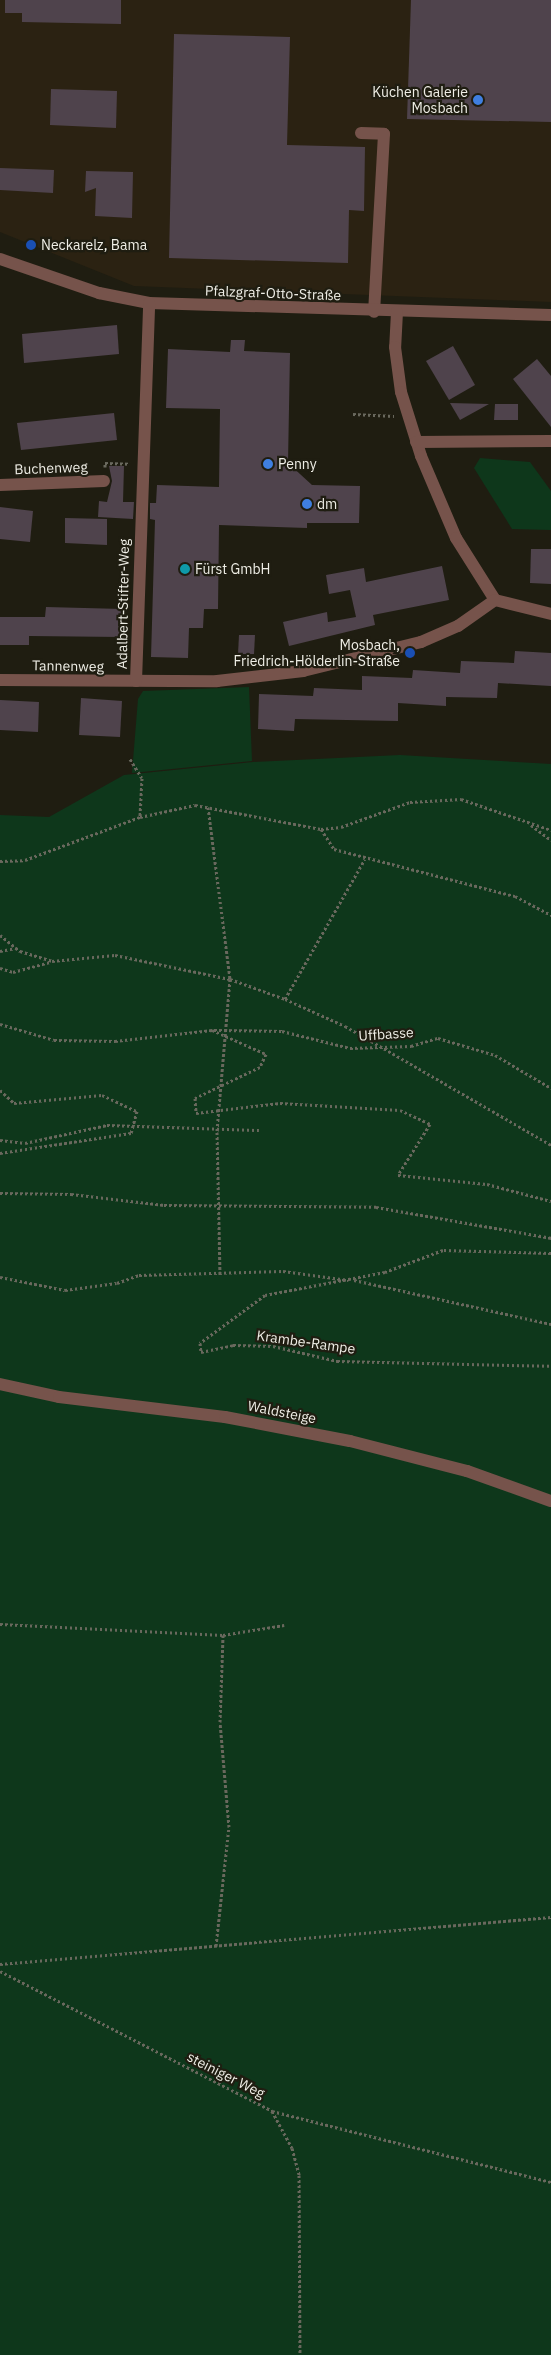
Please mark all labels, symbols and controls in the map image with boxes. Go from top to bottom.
place label: Küchen Galerie Mosbach [372,84,468,116]
marker: Küchen Galerie Mosbach [472,94,484,106]
place label: Neckarelz, Bama [41,237,147,253]
marker: Neckarelz, Bama [25,239,37,251]
street label: Pfalzgraf-Otto-Straße [205,282,341,304]
place label: Penny [278,456,317,472]
street label: Buchenweg [14,458,88,478]
marker: Penny [262,458,274,470]
place label: dm [317,496,337,512]
marker: dm [301,498,313,510]
street label: Adalbert-Stifter-Weg [113,539,133,669]
place label: Fürst GmbH [195,561,270,577]
marker: Fürst GmbH [179,563,191,575]
place label: Mosbach, Friedrich-Hölderlin-Straße [233,637,400,670]
marker: Mosbach, Friedrich-Hölderlin-Straße [404,647,416,659]
street label: Tannenweg [32,657,104,675]
street label: Uffbasse [358,1024,414,1044]
street label: Krambe-Rampe [256,1327,356,1357]
street label: Waldsteige [246,1397,318,1427]
street label: steiniger Weg [184,2048,268,2102]

